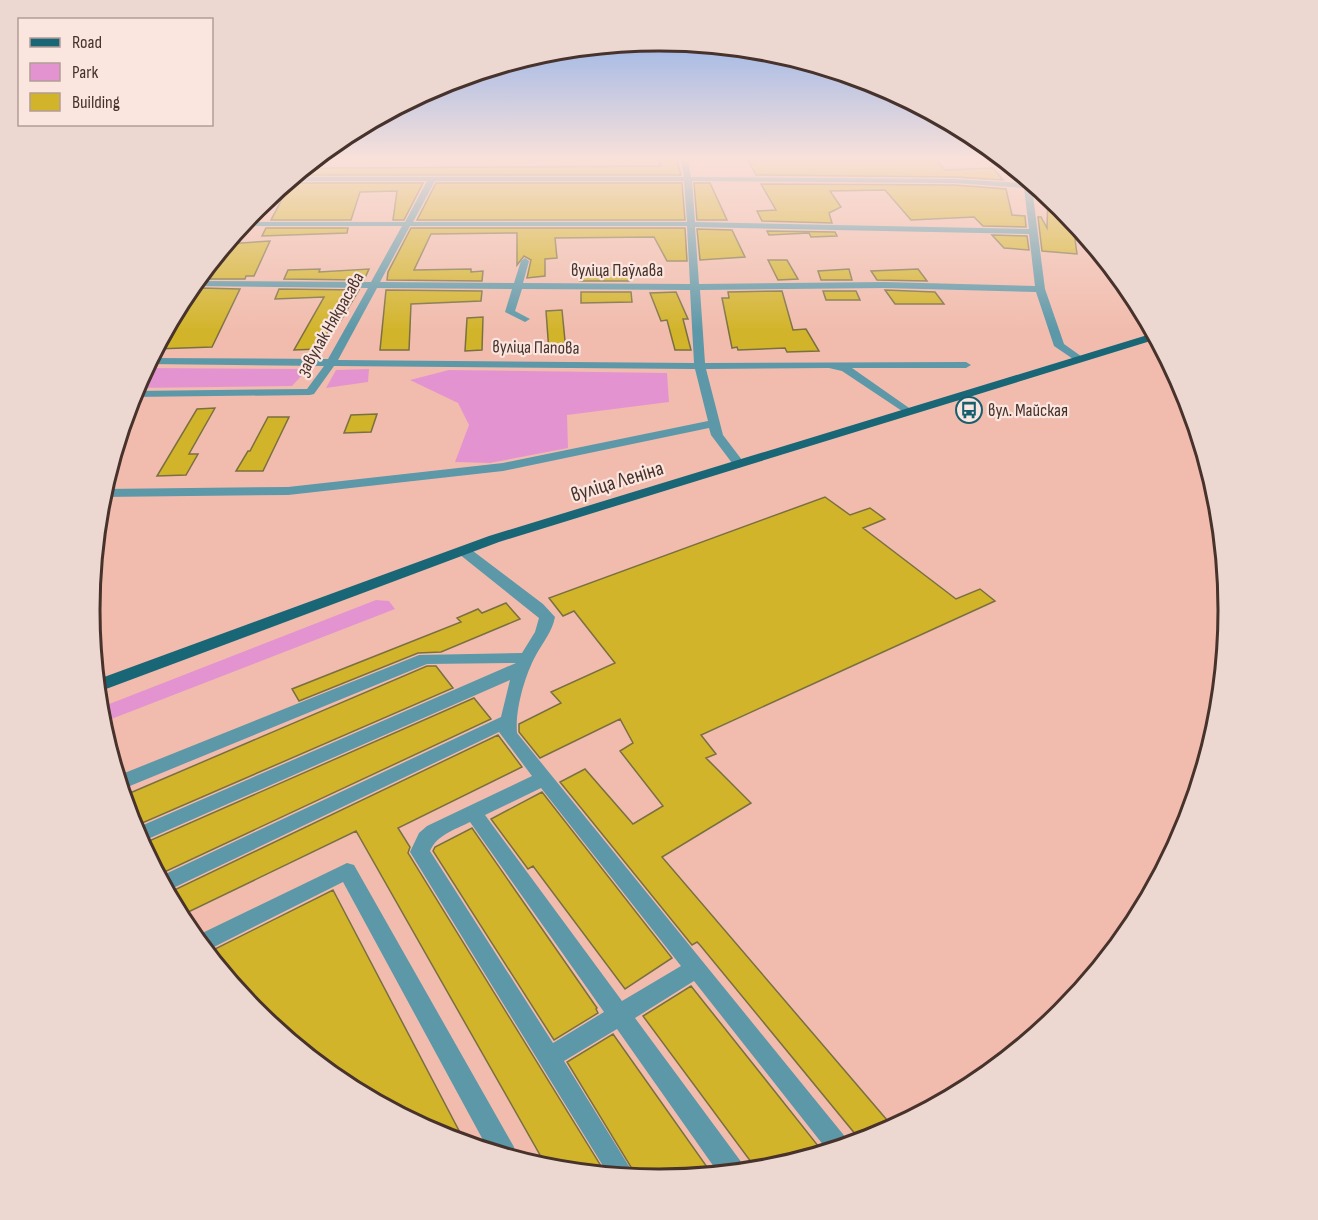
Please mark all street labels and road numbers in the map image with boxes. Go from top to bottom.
street label: вуліца Паўлава [571,260,663,281]
street label: завулак Някрасава [292,268,369,380]
street label: вуліца Папова [492,336,580,359]
street label: вуліца Леніна [568,456,666,507]

